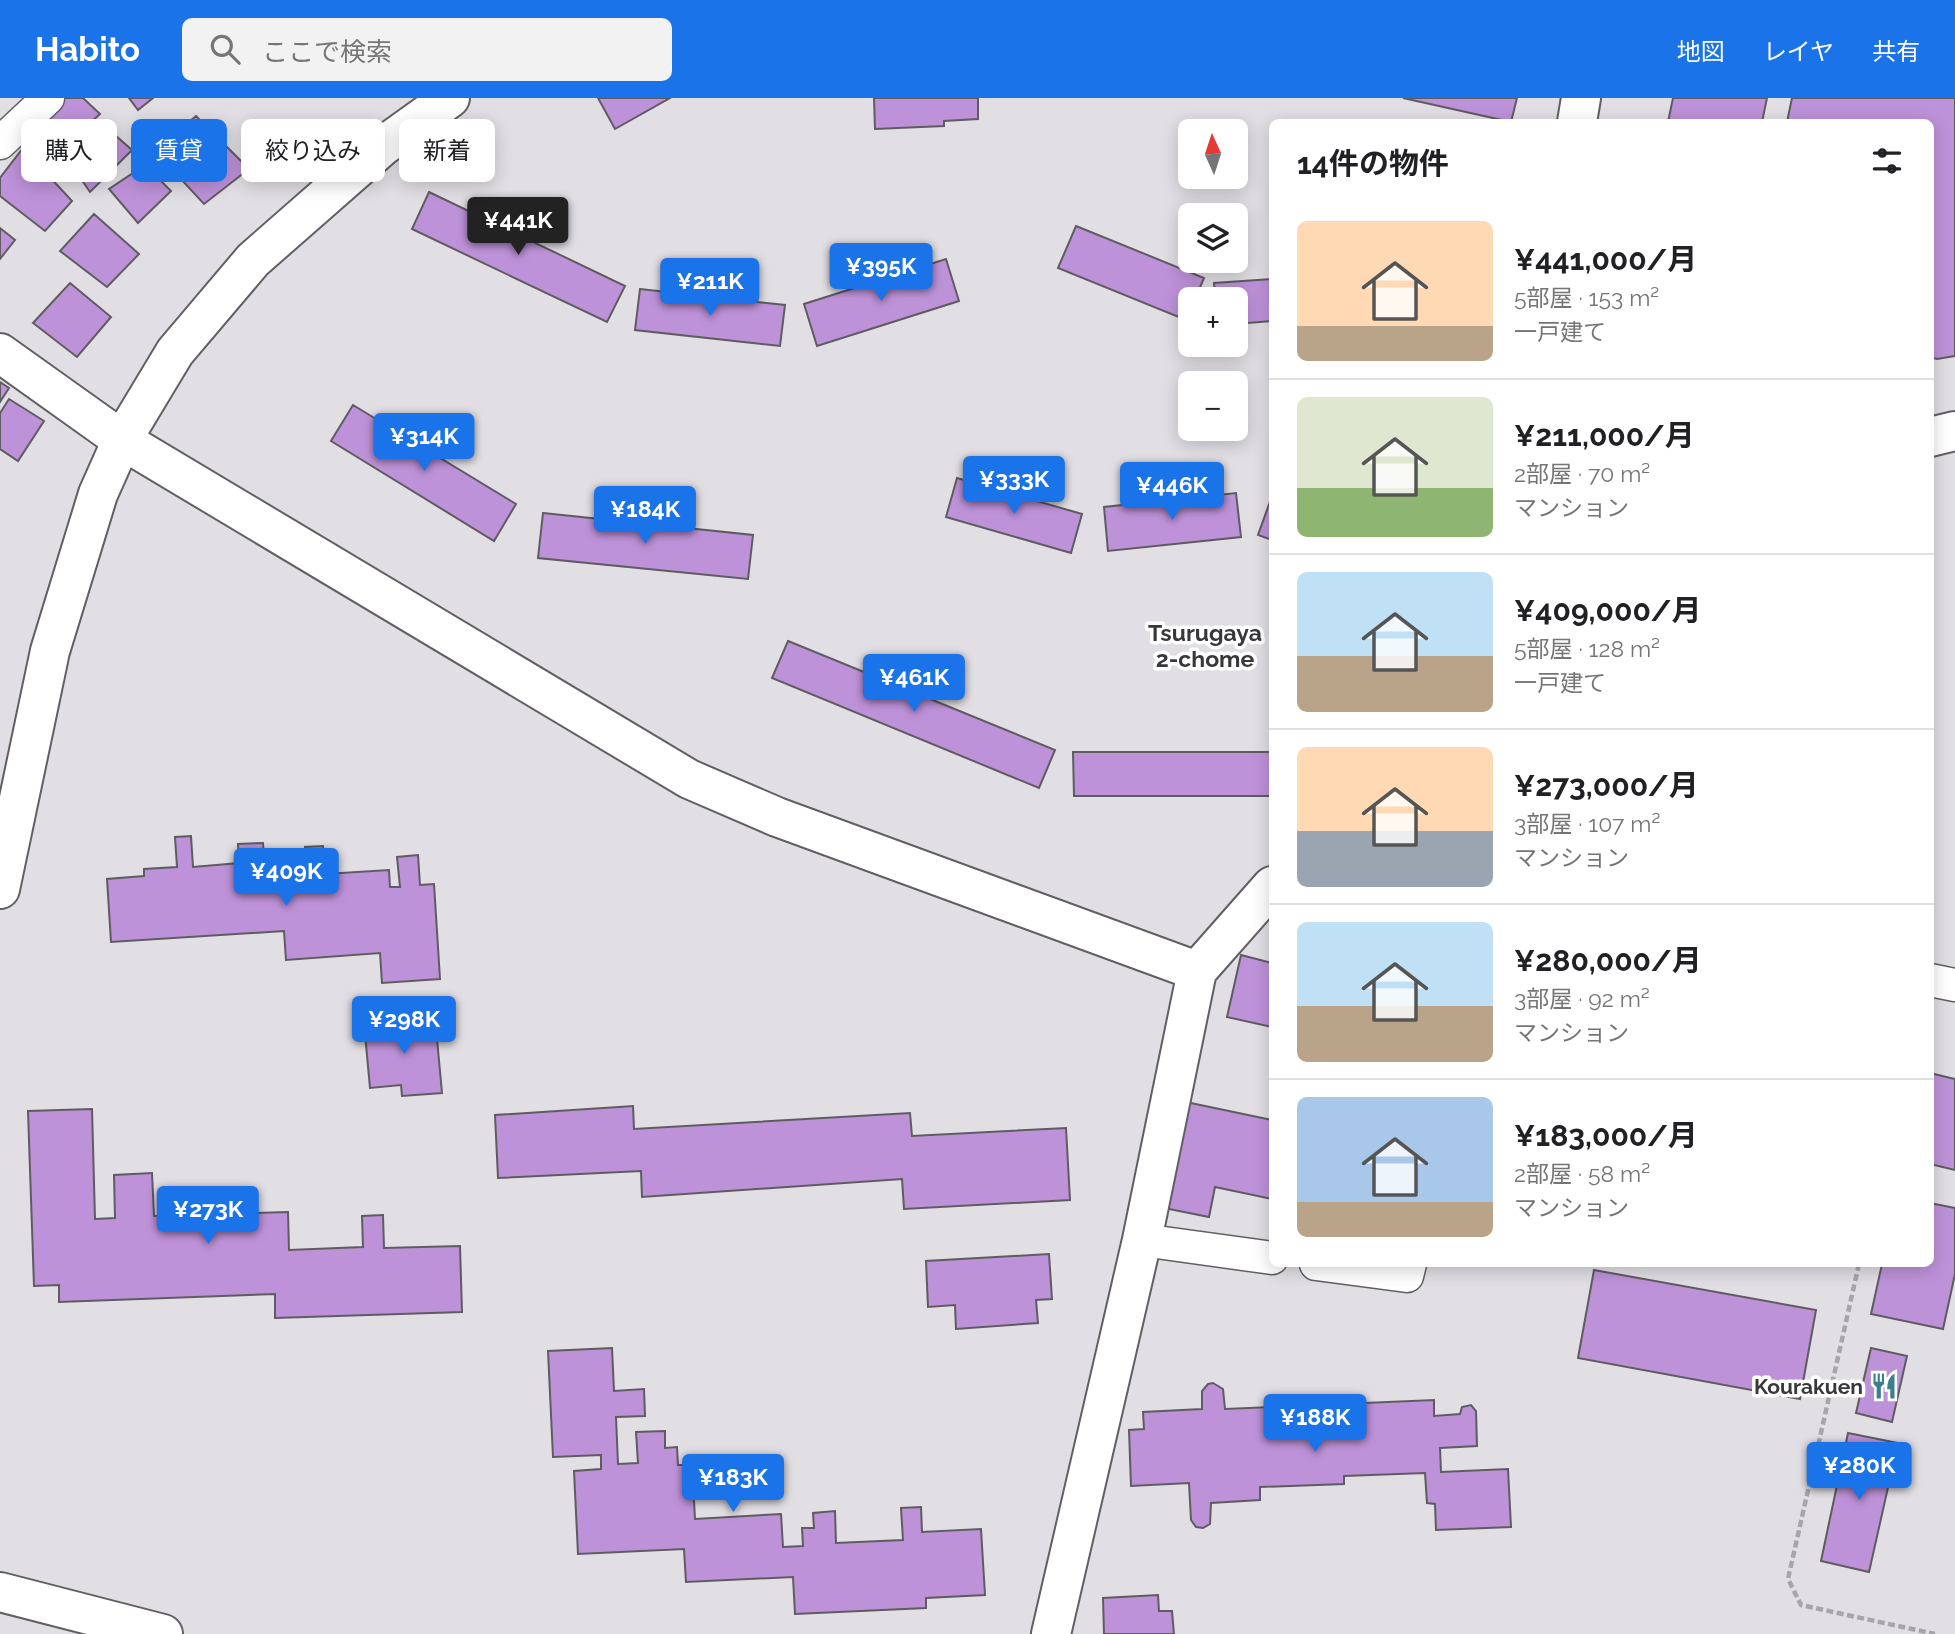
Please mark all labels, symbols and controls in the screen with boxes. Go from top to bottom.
search box [182,18,672,81]
text: Habito [35,30,140,69]
icon: search [206,30,244,68]
text: ここで検索 [262,37,392,67]
text: 地図 [1677,37,1725,66]
text: レイヤ [1763,37,1834,66]
text: 共有 [1872,37,1920,66]
chip: 購入 [21,119,117,182]
chip: 賃貸 [131,119,227,182]
chip: 絞り込み [241,119,385,182]
chip: 新着 [399,119,495,182]
north arrow [1178,119,1248,189]
map controls [1178,119,1248,441]
icon: filters [1868,142,1906,180]
text: 14件の物件 [1297,146,1449,181]
pin: ¥441K [469,198,567,257]
button: layers [1178,203,1248,273]
text: ¥441K [483,206,553,233]
text: ¥441,000/月 [1514,242,1697,277]
pin: ¥395K [832,244,930,303]
icon: home [1353,249,1437,333]
text: ¥395K [846,252,916,279]
pin: ¥211K [661,258,759,318]
text: ¥211K [676,267,744,294]
text: 5部屋 · 153 m² [1514,284,1659,311]
button: + [1178,287,1248,357]
text: 一戸建て [1514,318,1606,345]
button: − [1178,371,1248,441]
pin: ¥314K [375,414,473,473]
text: ¥211,000/月 [1514,418,1695,453]
text: ¥314K [389,422,459,449]
icon: home [1353,425,1437,509]
pin: ¥333K [965,456,1063,516]
text: 2部屋 · 70 m² [1514,460,1650,487]
pin: ¥446K [1123,462,1221,522]
text: ¥333K [979,465,1049,492]
text: ¥446K [1136,471,1208,498]
pin: ¥184K [596,486,694,546]
text: マンション [1514,494,1629,521]
text: ¥184K [610,495,680,522]
text: ¥409,000/月 [1514,593,1701,628]
icon: home [1353,600,1437,684]
district label: Tsurugaya 2-chome [1148,619,1262,672]
text: 5部屋 · 128 m² [1514,635,1660,662]
pin: ¥461K [865,654,963,714]
text: ¥461K [879,663,949,690]
text: 一戸建て [1514,669,1606,696]
text: ¥273,000/月 [1514,768,1699,803]
icon: home [1353,775,1437,859]
text: 3部屋 · 107 m² [1514,810,1660,837]
text: マンション [1514,844,1629,871]
pin: ¥409K [237,848,335,908]
text: ¥409K [250,857,322,884]
text: ¥280,000/月 [1514,943,1702,978]
icon: home [1353,950,1437,1034]
text: 3部屋 · 92 m² [1514,985,1650,1012]
pin: ¥298K [355,996,453,1056]
text: ¥298K [368,1005,440,1032]
text: マンション [1514,1019,1629,1046]
text: ¥183,000/月 [1514,1118,1698,1153]
icon: home [1353,1125,1437,1209]
text: 2部屋 · 58 m² [1514,1160,1650,1187]
pin: ¥273K [159,1186,257,1246]
text: マンション [1514,1194,1629,1221]
text: ¥273K [173,1195,243,1222]
restaurant icon: Kourakuen [1869,1371,1899,1401]
place label: Kourakuen [1754,1374,1863,1399]
pin: ¥188K [1266,1394,1364,1454]
text: ¥188K [1280,1403,1350,1430]
pin: ¥280K [1810,1442,1908,1502]
text: ¥280K [1823,1451,1895,1478]
pin: ¥183K [684,1454,782,1514]
text: ¥183K [698,1463,768,1490]

